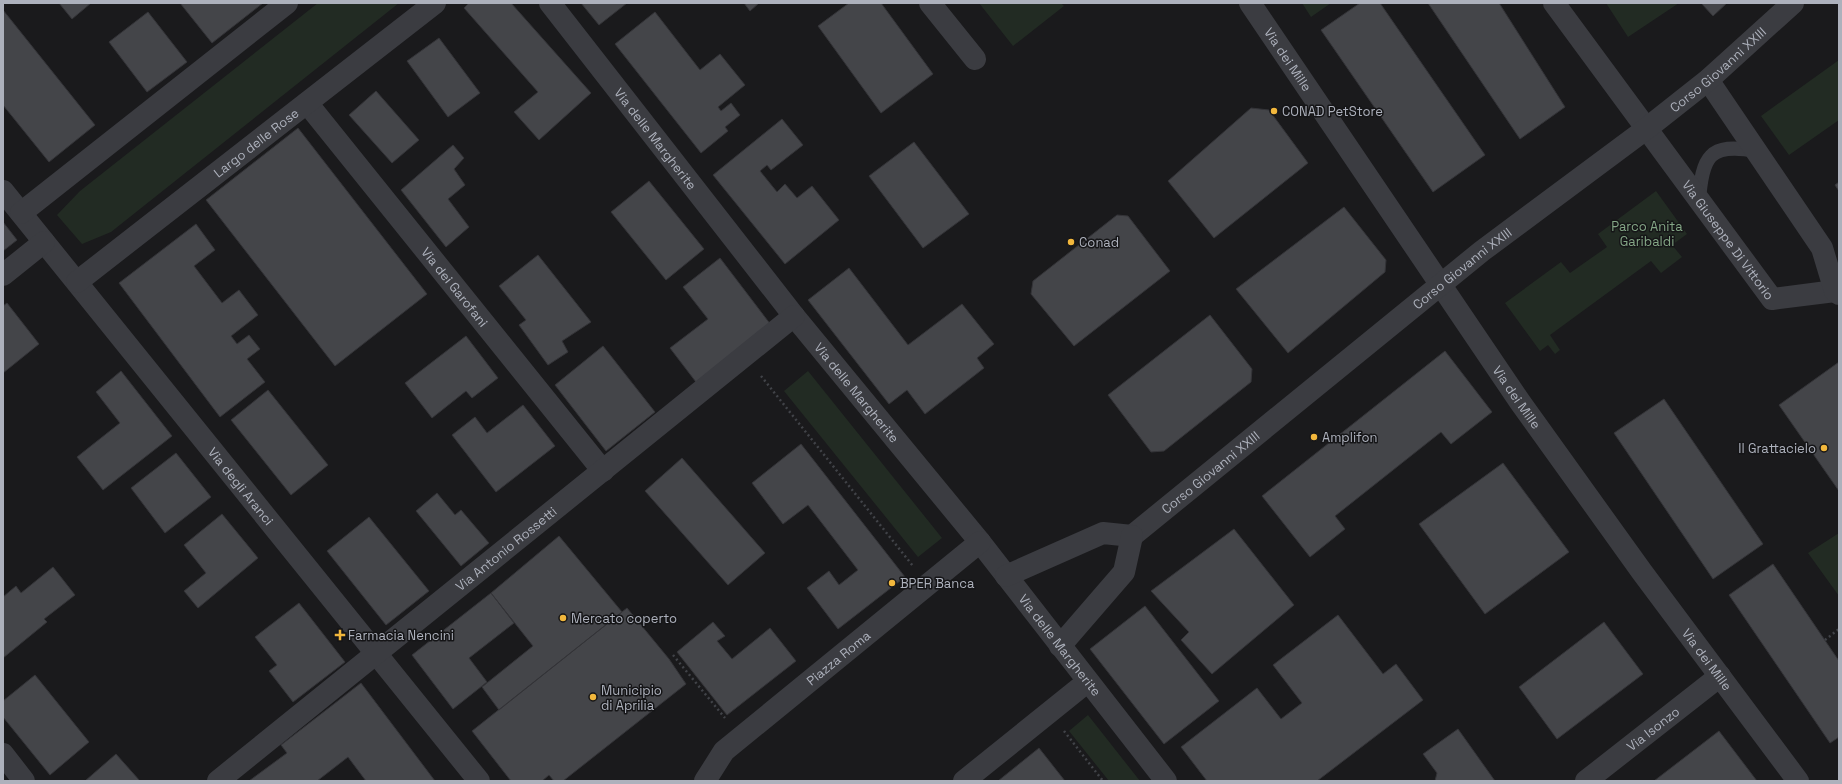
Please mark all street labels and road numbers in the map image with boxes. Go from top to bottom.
street label: Corso Giovanni XXIII [1666,24,1770,116]
street label: Via dei Mille [1260,25,1315,95]
street label: Via delle Margherite [610,85,700,193]
street label: Largo delle Rose [210,104,302,181]
street label: Via Giuseppe Di Vittorio [1678,177,1778,303]
street label: Corso Giovanni XXIII [1409,224,1515,313]
street label: Via dei Garofani [417,244,492,331]
street label: Via delle Margherite [810,339,903,446]
street label: Via dei Mille [1489,362,1544,432]
street label: Corso Giovanni XXIII [1158,428,1263,518]
street label: Via degli Aranci [204,444,277,529]
street label: Via Antonio Rossetti [452,503,560,595]
street label: Via delle Margherite [1015,591,1105,700]
street label: Via dei Mille [1678,625,1735,694]
street label: Piazza Roma [803,627,874,689]
street label: Via Isonzo [1623,703,1683,755]

